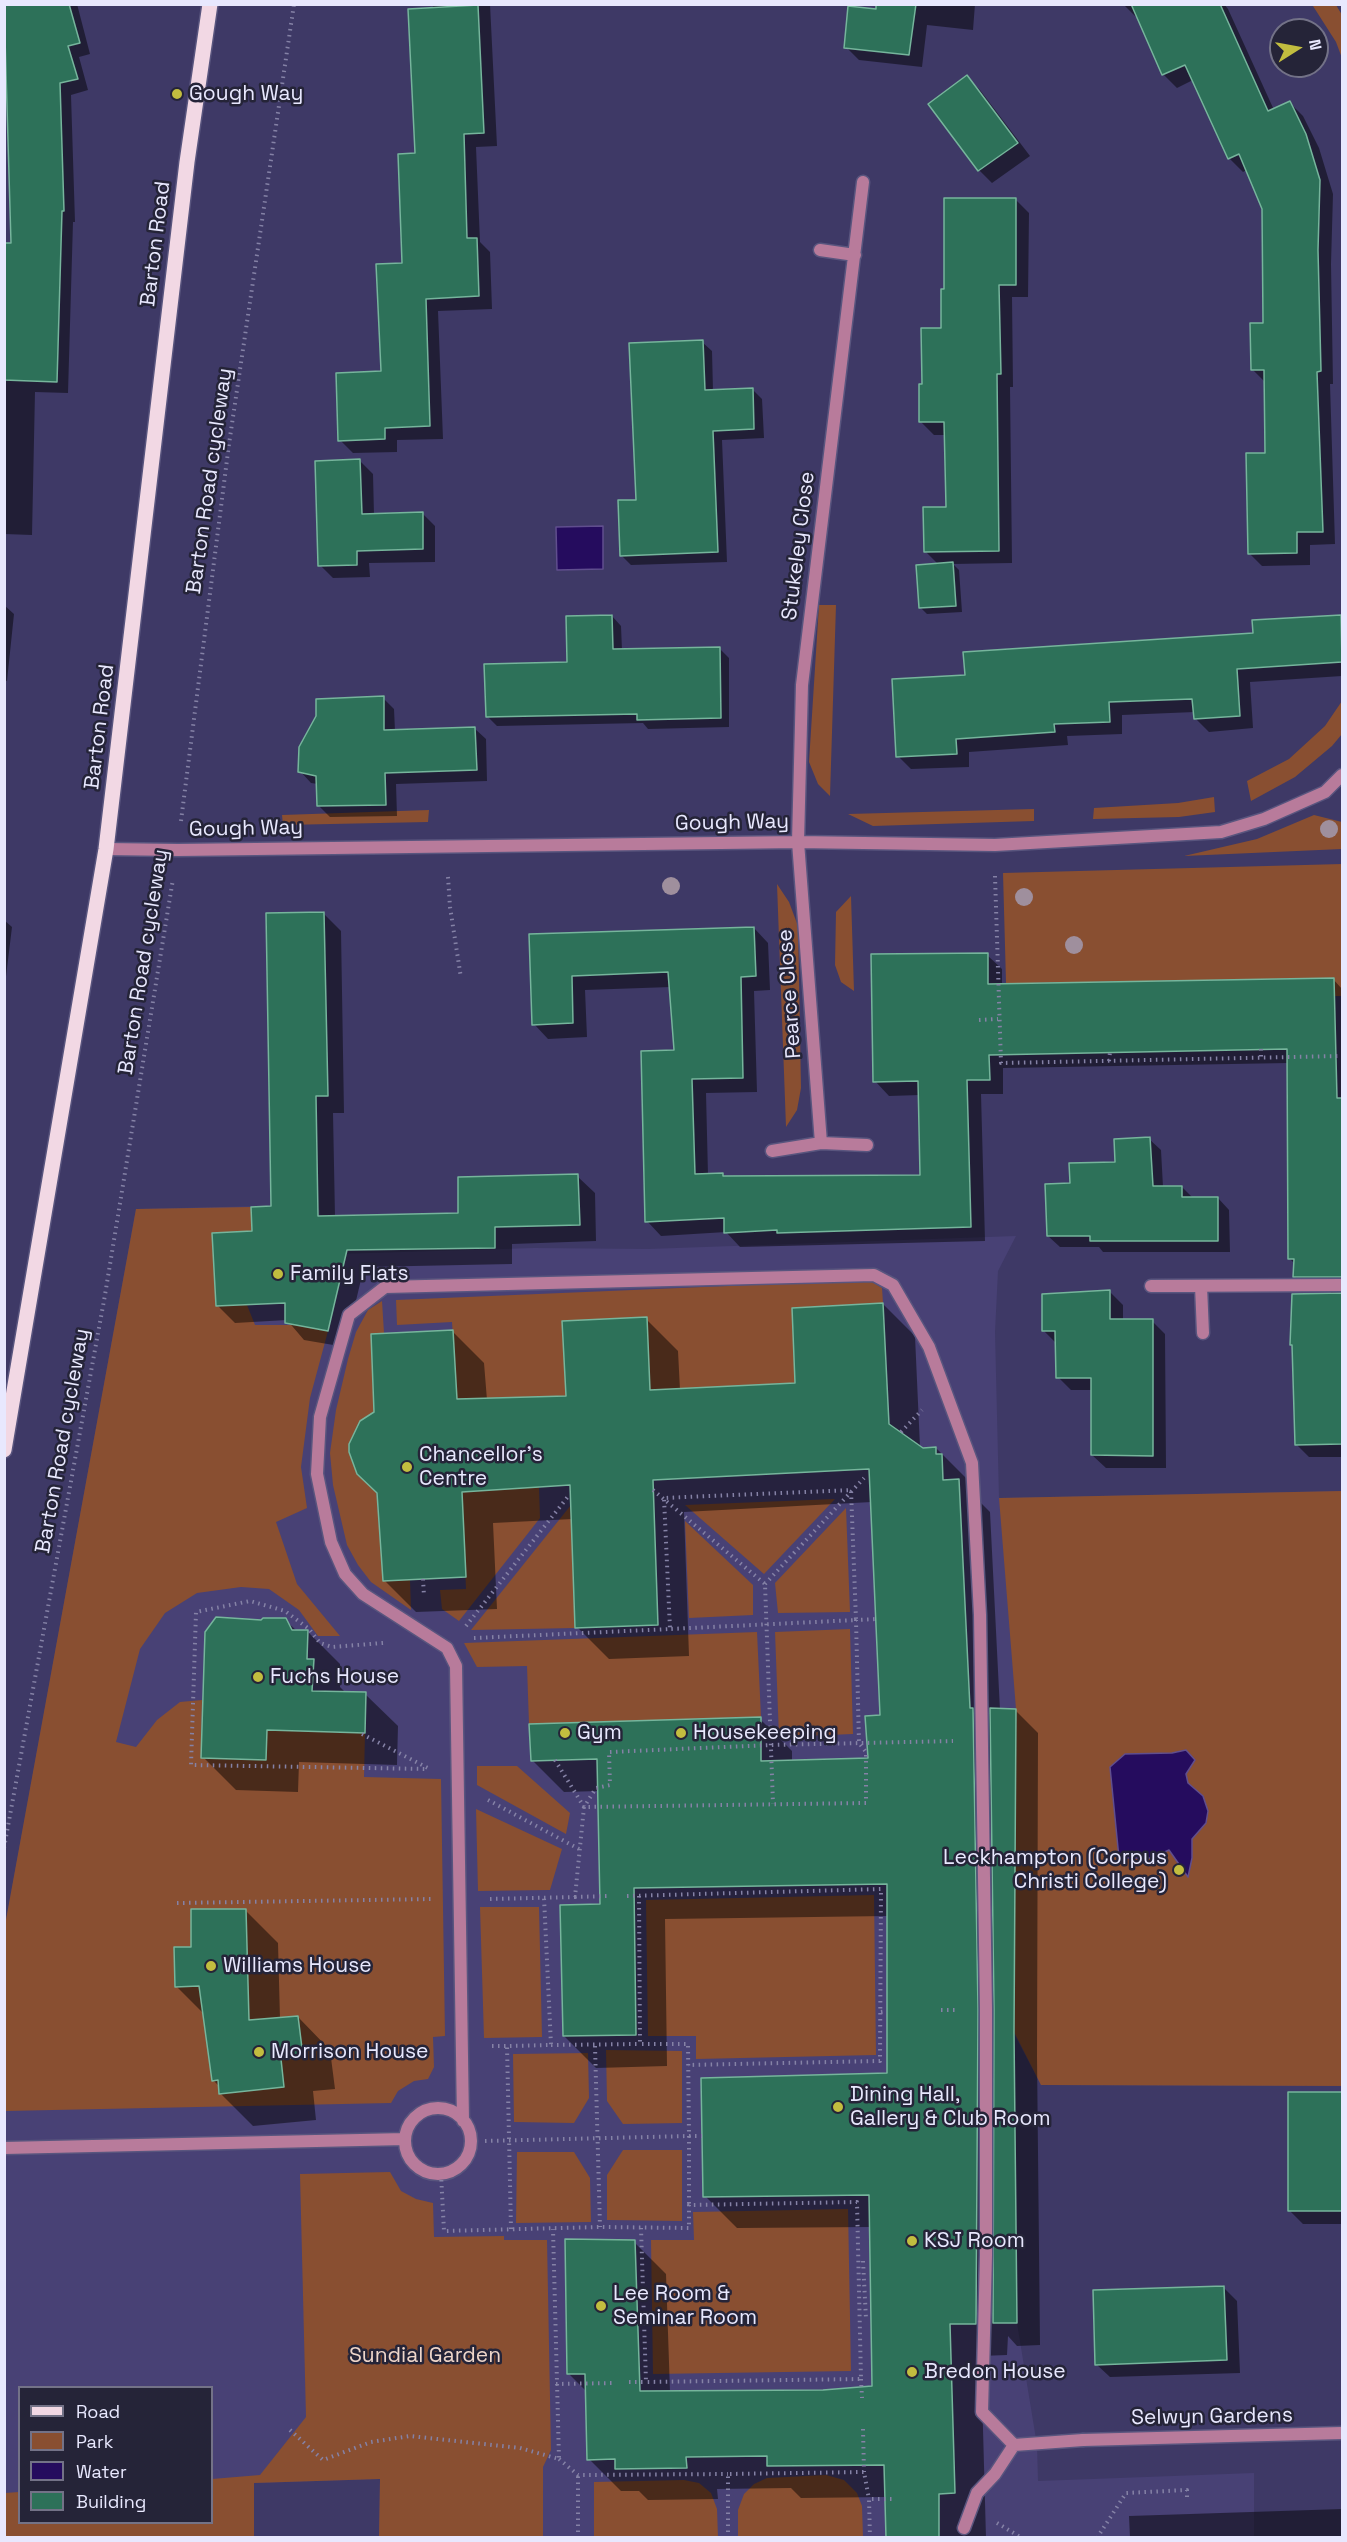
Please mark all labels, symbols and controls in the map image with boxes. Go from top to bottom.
north arrow [1269,18,1329,78]
text: N [1304,38,1327,52]
place label: Gough Way [189,81,303,107]
marker: Gough Way [170,87,184,101]
street label: Barton Road [136,180,176,308]
street label: Barton Road cycleway [182,366,238,596]
street label: Stukeley Close [777,470,821,622]
street label: Barton Road [80,663,120,791]
street label: Gough Way [675,809,789,837]
street label: Gough Way [189,815,303,843]
street label: Barton Road cycleway [114,847,174,1077]
street label: Pearce Close [773,928,807,1060]
place label: Family Flats [290,1261,408,1287]
marker: Family Flats [271,1267,285,1281]
street label: Barton Road cycleway [31,1327,95,1555]
place label: Chancellor's Centre [419,1442,543,1492]
marker: Chancellor's Centre [400,1460,414,1474]
place label: Fuchs House [270,1664,399,1690]
marker: Fuchs House [251,1670,265,1684]
place label: Gym [577,1720,622,1746]
place label: Housekeeping [693,1720,837,1746]
marker: Gym [558,1726,572,1740]
marker: Housekeeping [674,1726,688,1740]
place label: Leckhampton (Corpus Christi College) [943,1845,1167,1895]
marker: Leckhampton (Corpus Christi College) [1172,1863,1186,1877]
place label: Williams House [223,1953,372,1979]
marker: Williams House [204,1959,218,1973]
place label: Morrison House [271,2039,429,2065]
marker: Morrison House [252,2045,266,2059]
place label: Dining Hall, Gallery & Club Room [850,2082,1051,2132]
marker: Dining Hall, Gallery & Club Room [831,2100,845,2114]
place label: KSJ Room [924,2228,1025,2254]
marker: KSJ Room [905,2234,919,2248]
place label: Lee Room & Seminar Room [613,2281,757,2331]
marker: Lee Room & Seminar Room [594,2299,608,2313]
park label: Sundial Garden [349,2343,501,2369]
place label: Bredon House [924,2359,1066,2385]
marker: Bredon House [905,2365,919,2379]
legend [18,2386,213,2524]
text: Road [76,2400,120,2423]
street label: Selwyn Gardens [1131,2403,1293,2431]
text: Park [76,2430,113,2453]
text: Water [76,2460,127,2483]
text: Building [76,2490,146,2513]

